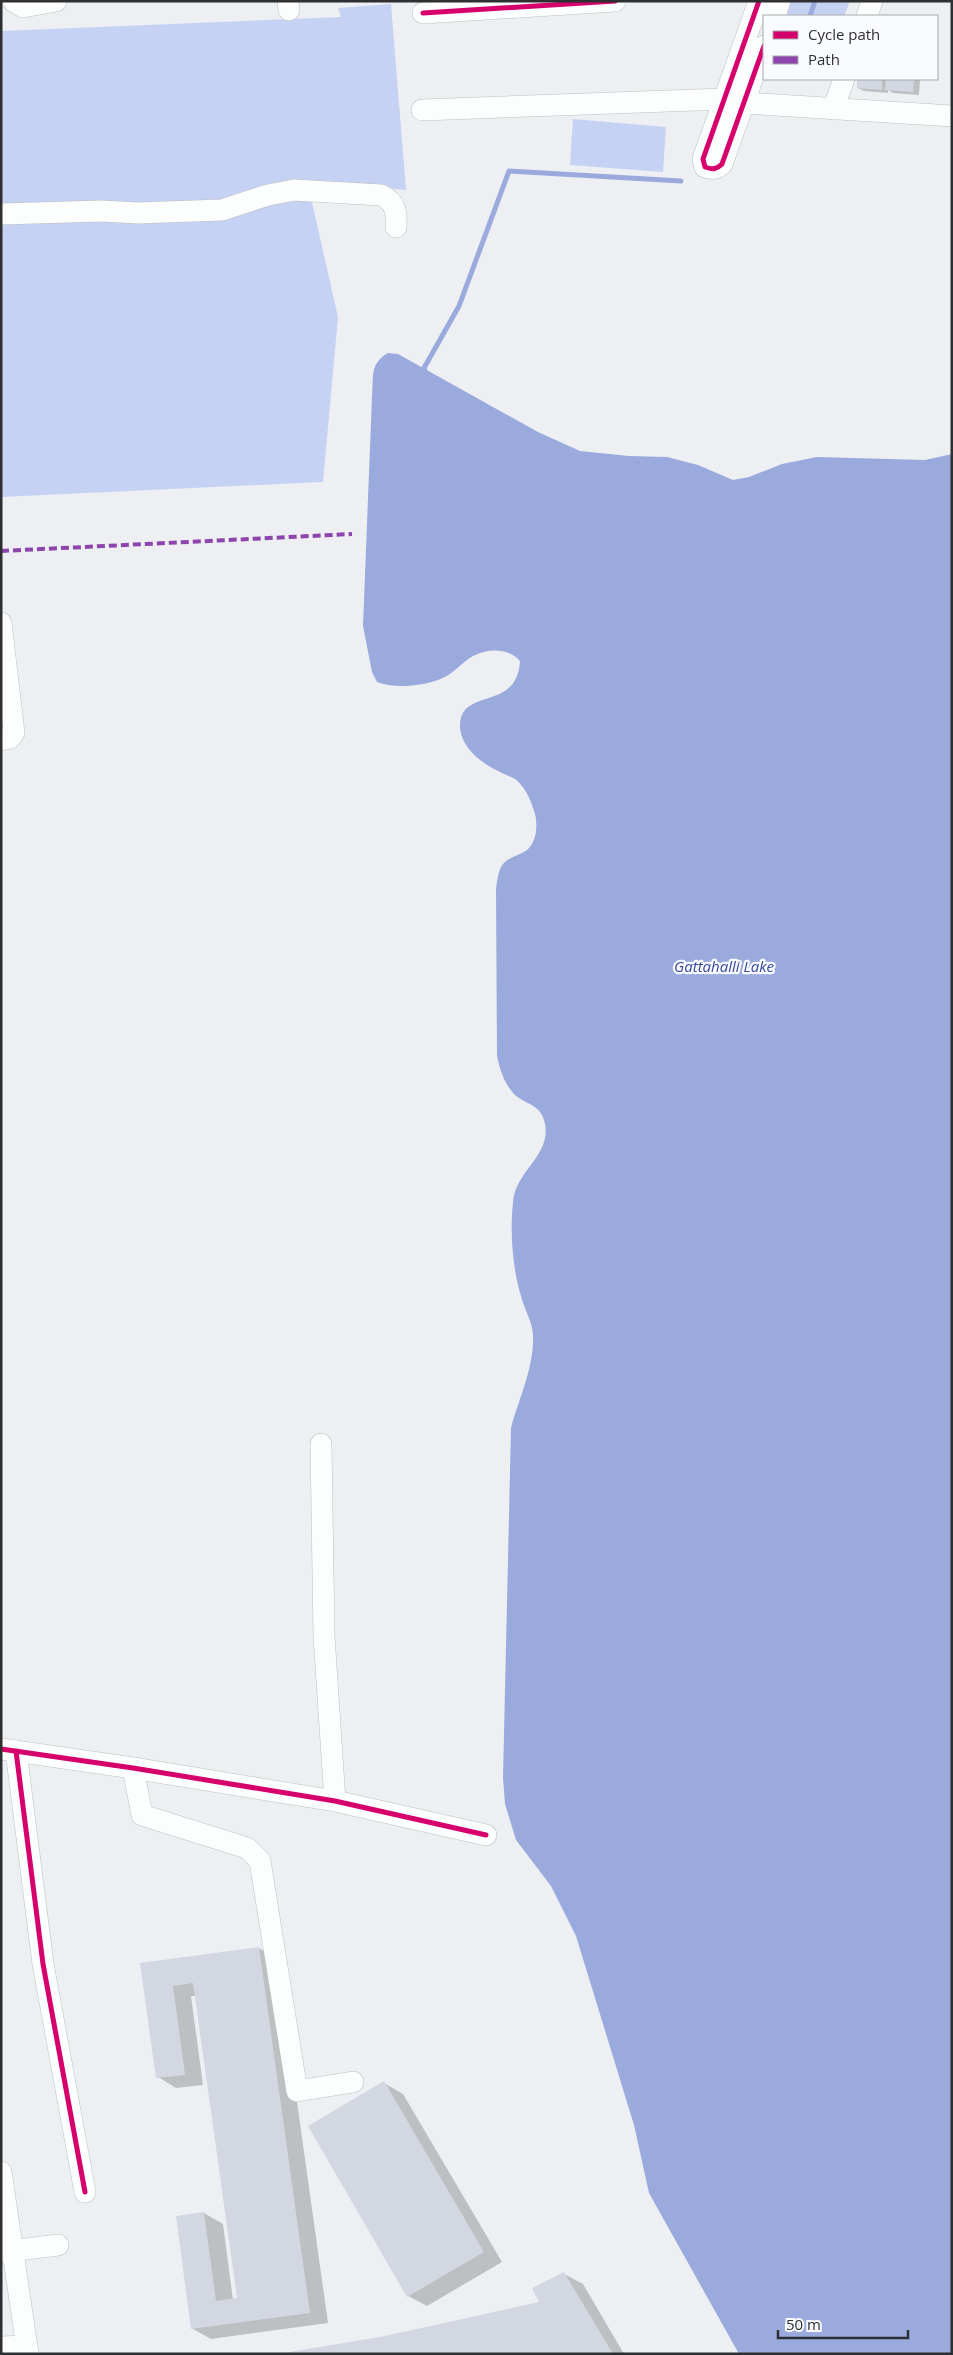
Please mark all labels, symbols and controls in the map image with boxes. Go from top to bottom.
legend [763,15,938,80]
text: Cycle path [808,24,880,44]
text: Path [808,49,840,69]
water label: Gattahalli Lake [674,956,774,976]
scale bar [778,2308,908,2340]
text: 50 m [786,2314,821,2334]

